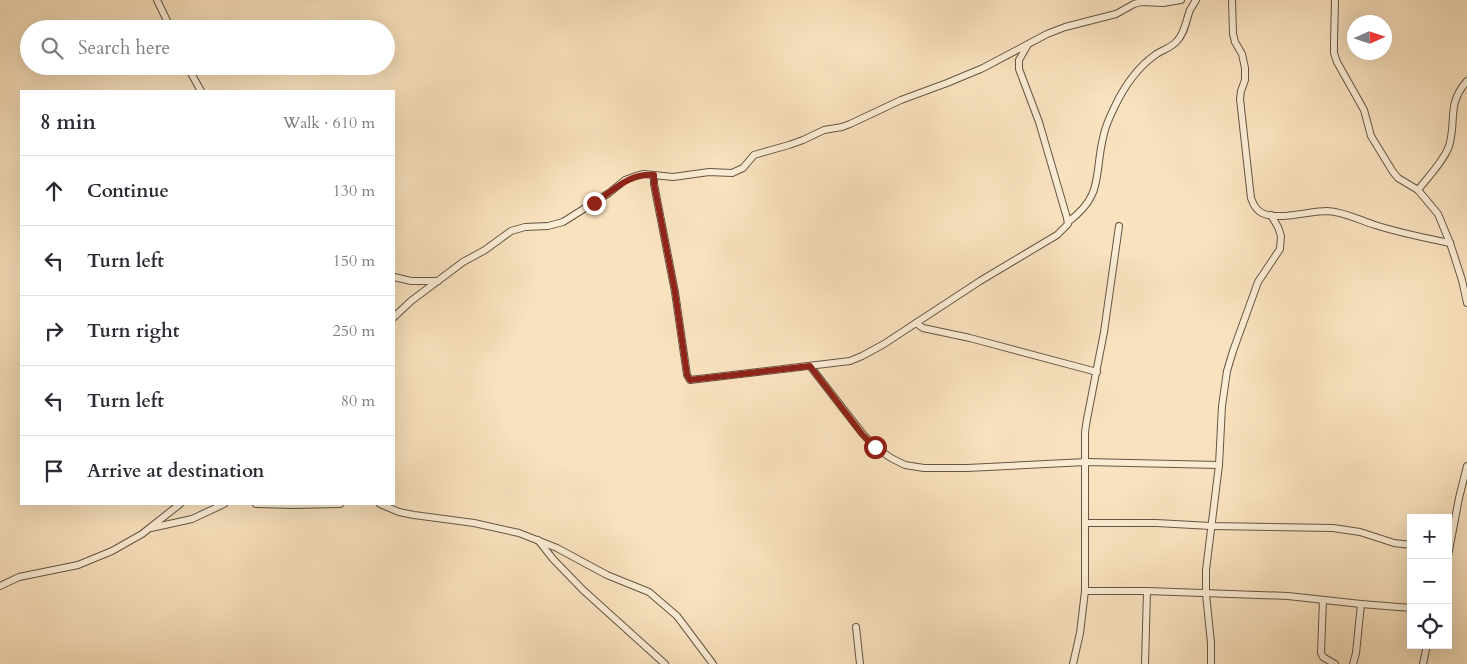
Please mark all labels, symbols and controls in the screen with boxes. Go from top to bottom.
north arrow [1347,15,1392,60]
search box [20,20,395,75]
icon: search [38,34,66,62]
text: Search here [78,35,170,61]
text: 8 min [40,108,96,137]
text: Walk · 610 m [283,112,375,134]
icon: ahead [40,177,68,205]
text: Continue [87,178,169,204]
text: 130 m [333,180,375,202]
route end [583,192,606,215]
icon: left [40,247,68,275]
text: Turn left [87,248,164,274]
text: 150 m [333,250,375,272]
icon: right [40,317,68,345]
text: Turn right [87,318,179,344]
text: 250 m [333,320,375,342]
icon: left [40,387,68,415]
text: Turn left [87,388,164,414]
text: 80 m [341,390,375,412]
route start [864,436,887,459]
icon: arrive [40,457,68,485]
text: Arrive at destination [87,458,264,484]
map controls [1407,514,1452,649]
button: + [1407,514,1452,559]
button: − [1407,559,1452,604]
button: locate [1407,604,1452,649]

